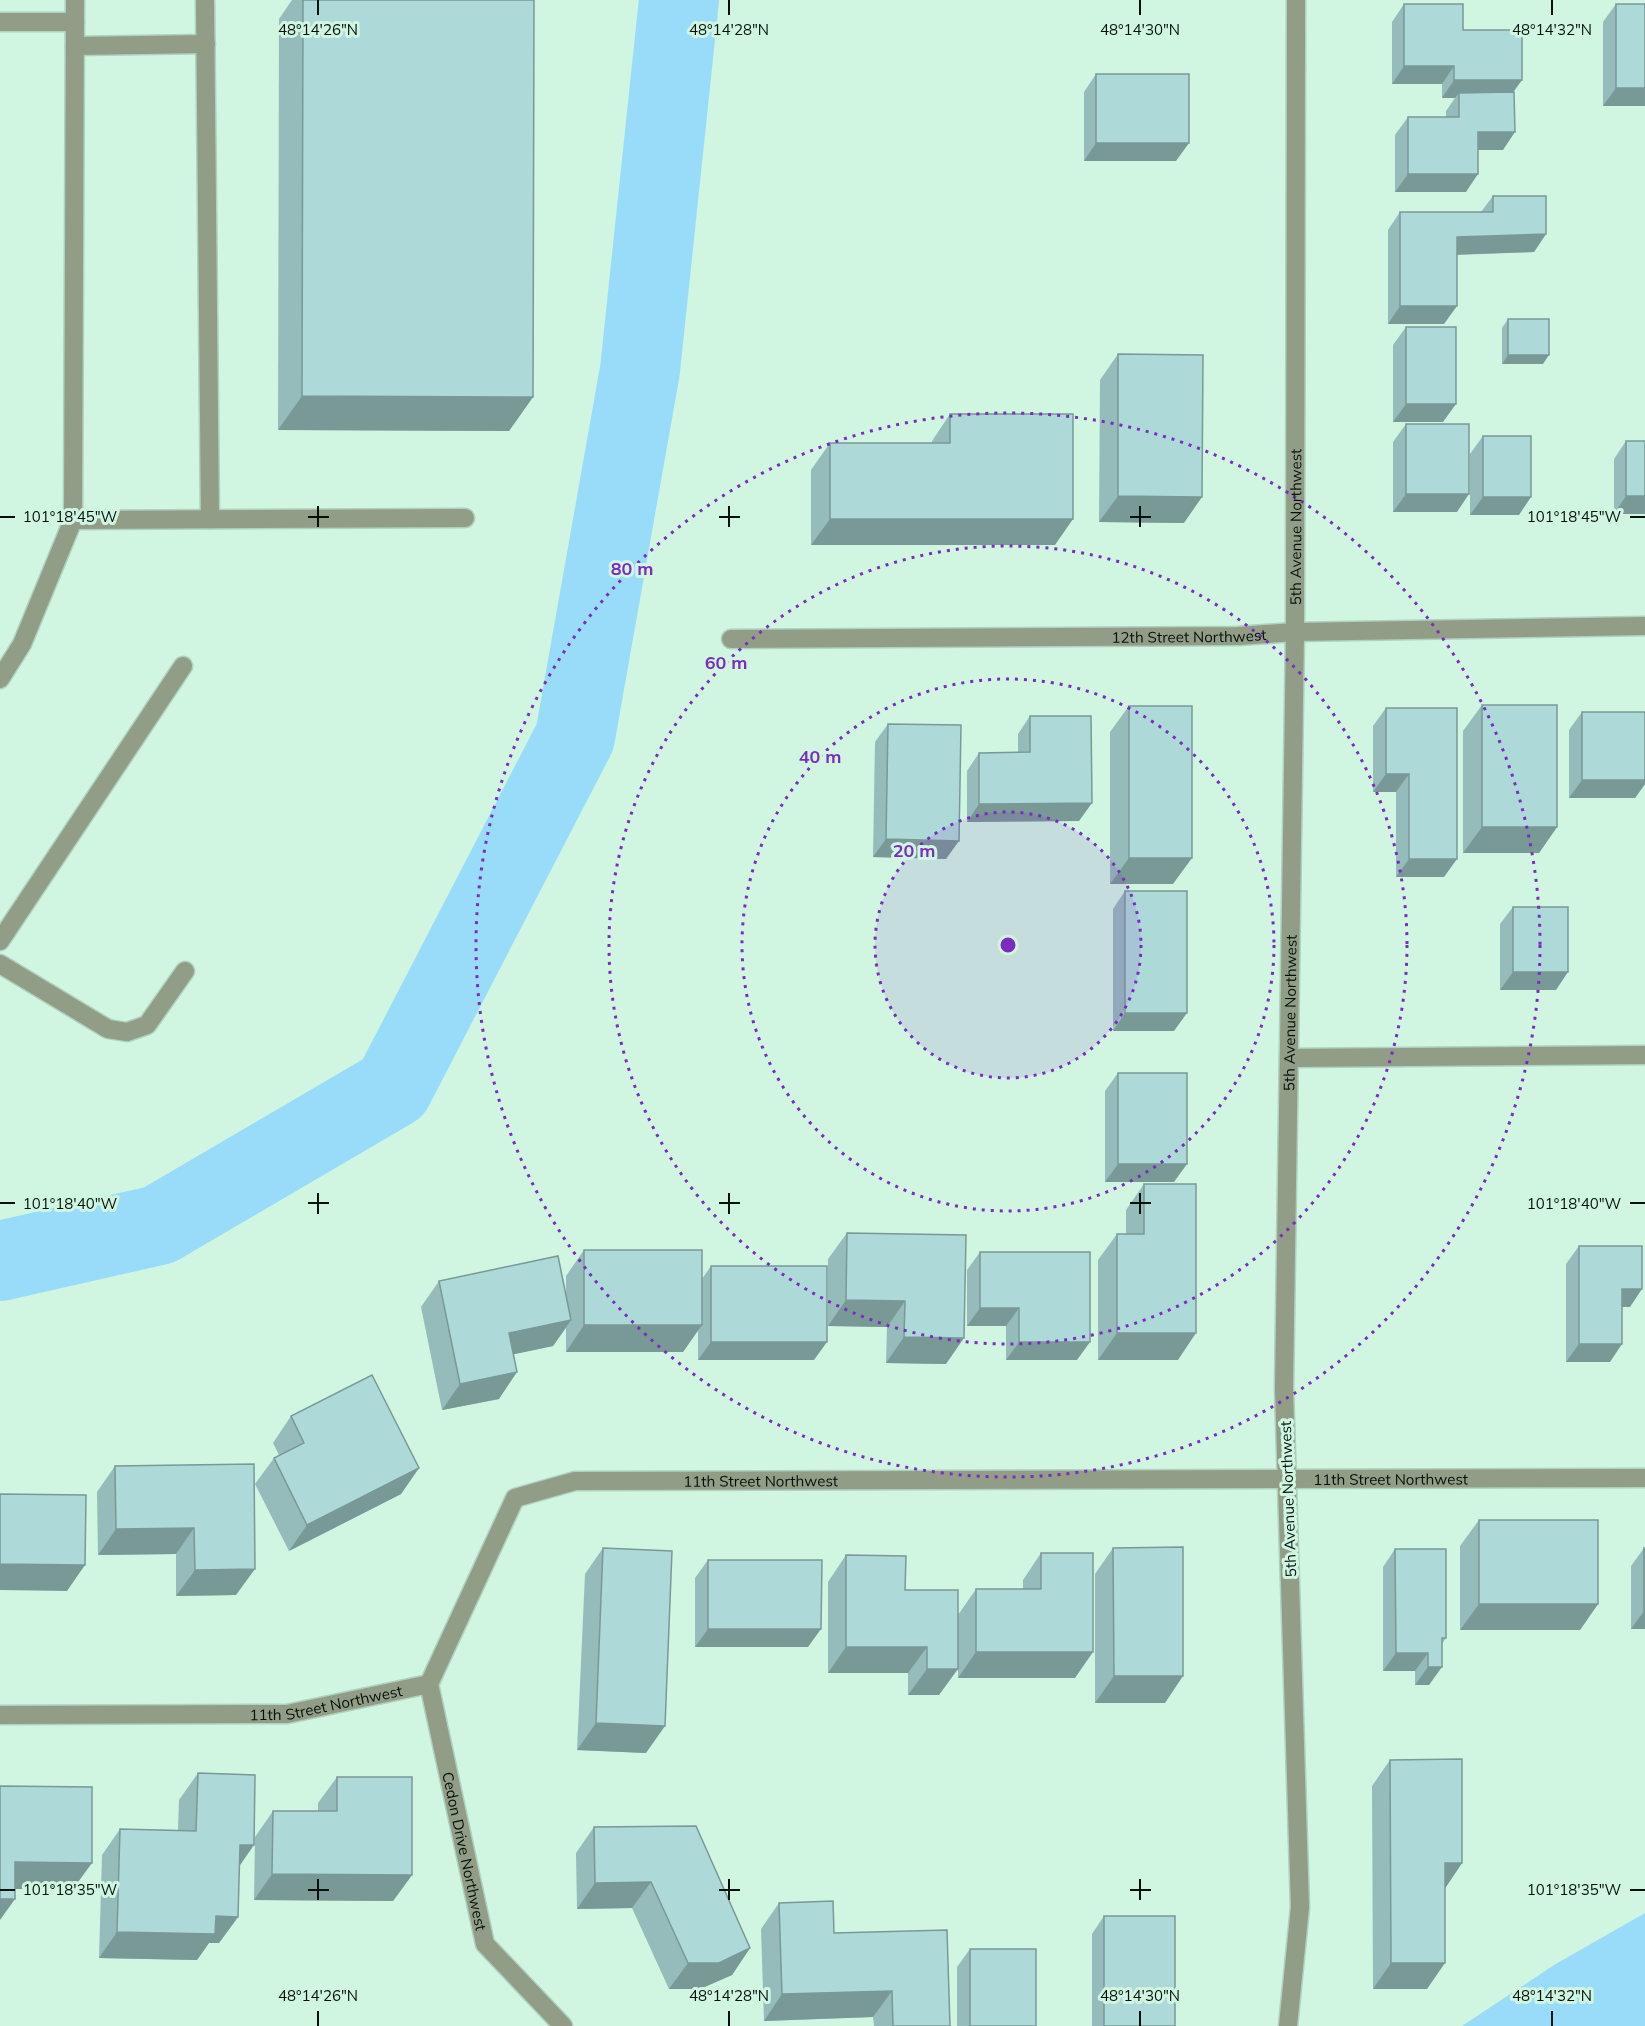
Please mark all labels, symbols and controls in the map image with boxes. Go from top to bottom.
text: 48°14'26"N [278,20,358,39]
text: 48°14'28"N [689,20,769,39]
text: 48°14'30"N [1100,20,1180,39]
text: 48°14'32"N [1512,20,1592,39]
street label: 5th Avenue Northwest [1286,449,1305,605]
text: 101°18'45"W [23,507,118,526]
text: 101°18'45"W [1527,507,1622,526]
text: 80 m [611,557,653,580]
street label: 12th Street Northwest [1112,625,1267,646]
text: 60 m [705,651,747,674]
text: 40 m [799,745,841,768]
text: 20 m [893,839,935,862]
street label: 5th Avenue Northwest [1279,934,1300,1091]
centre of rings [998,935,1018,955]
text: 101°18'40"W [23,1194,118,1213]
text: 101°18'40"W [1527,1194,1622,1213]
street label: 5th Avenue Northwest [1276,1421,1300,1577]
street label: 11th Street Northwest [1313,1469,1468,1488]
street label: 11th Street Northwest [683,1471,838,1490]
street label: 11th Street Northwest [250,1680,404,1724]
street label: Cedon Drive Northwest [439,1770,491,1932]
text: 101°18'35"W [23,1880,118,1899]
text: 101°18'35"W [1527,1880,1622,1899]
text: 48°14'26"N [278,1986,358,2005]
text: 48°14'28"N [689,1986,769,2005]
text: 48°14'30"N [1100,1986,1180,2005]
text: 48°14'32"N [1512,1986,1592,2005]

